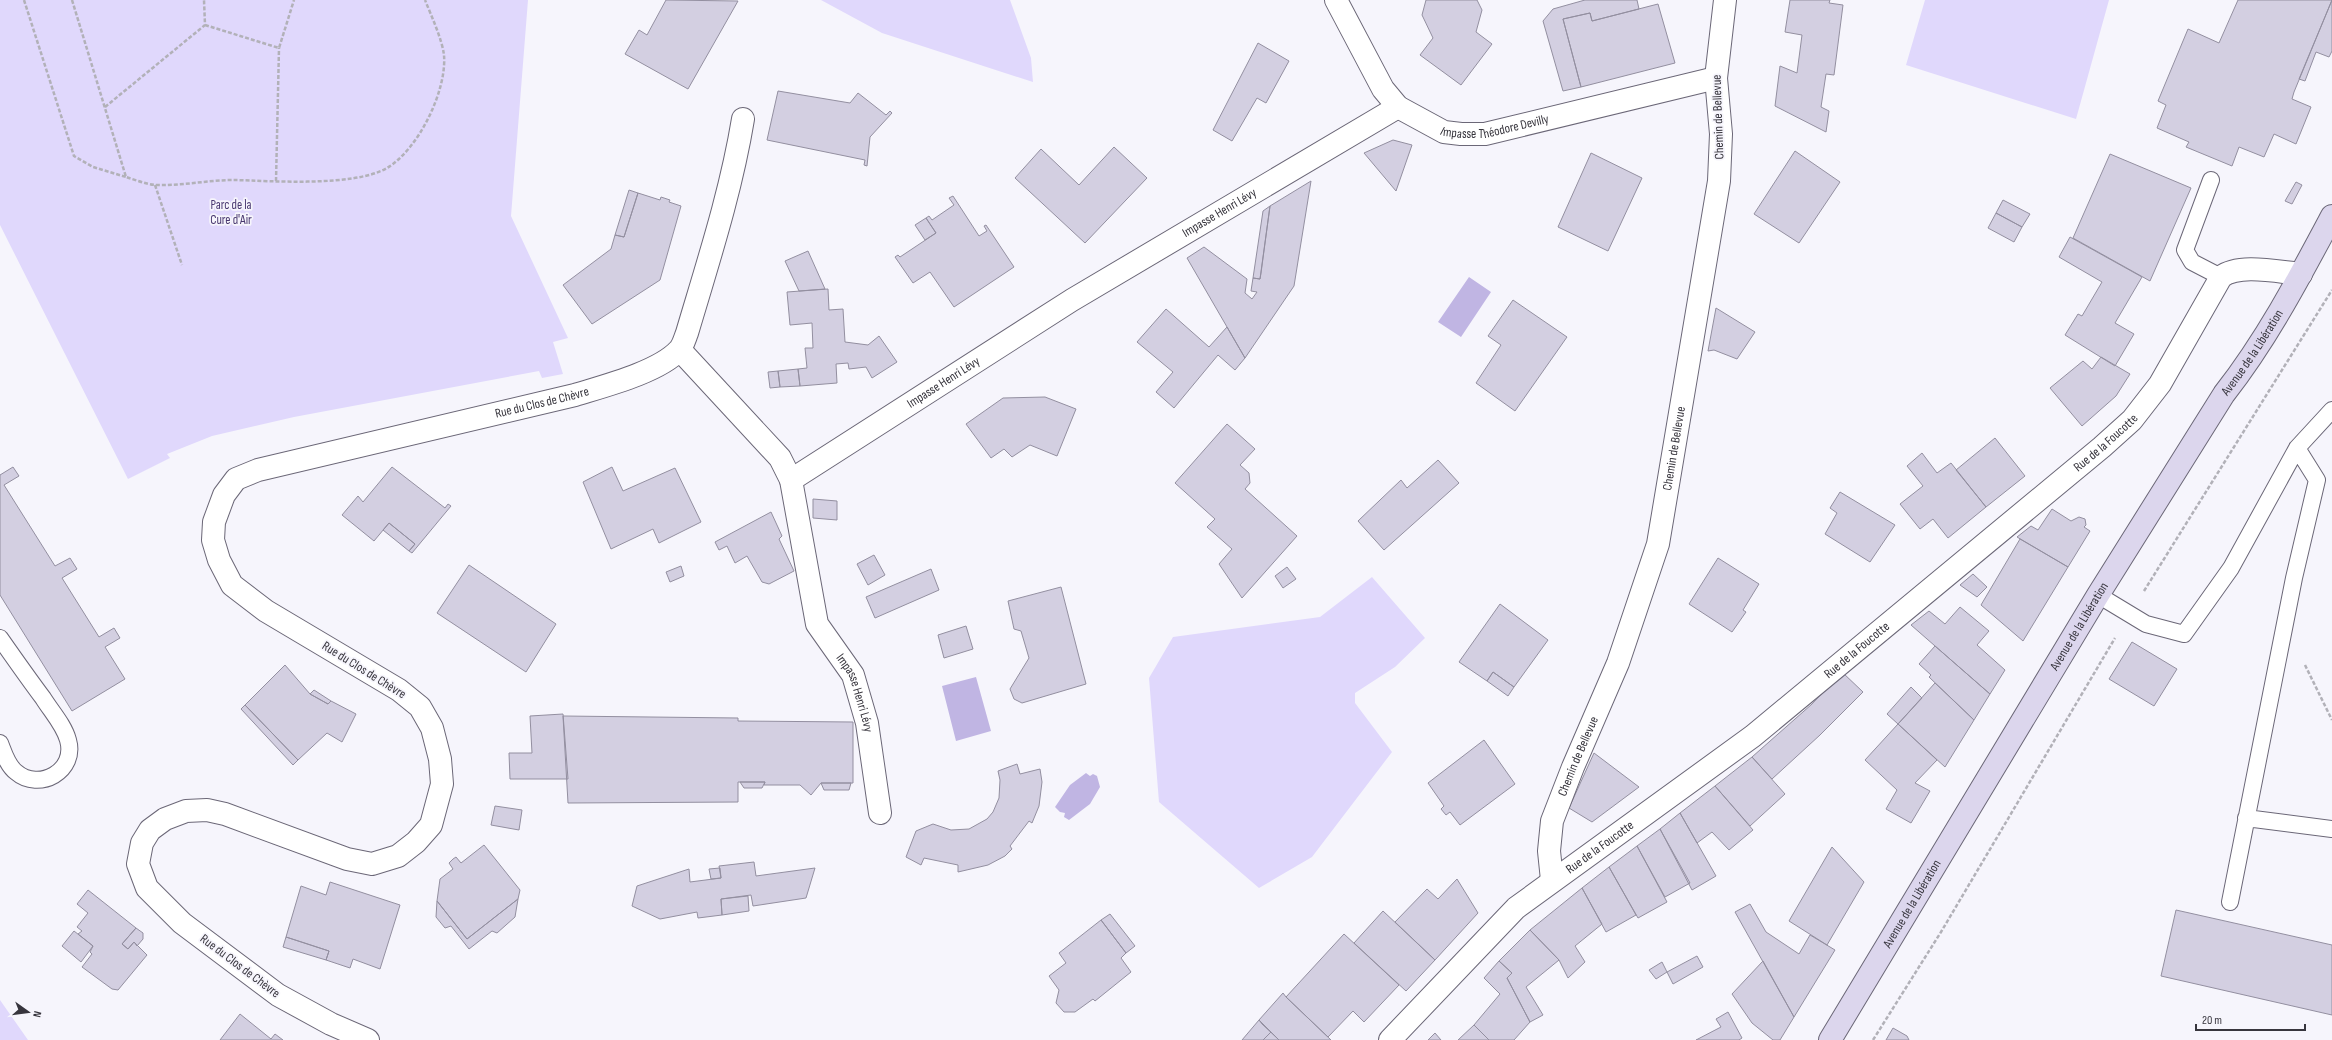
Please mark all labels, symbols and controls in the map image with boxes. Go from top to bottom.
street label: Chemin de Bellevue [1709,74,1727,160]
street label: Impasse Théodore Devilly [1437,111,1550,142]
street label: Impasse Henri Lévy [1179,185,1259,241]
park label: Parc de la Cure d'Air [210,197,252,228]
street label: Avenue de la Libération [2217,307,2287,399]
street label: Impasse Henri Lévy [904,353,983,412]
street label: Rue du Clos de Chèvre [493,383,591,422]
street label: Chemin de Bellevue [1659,405,1689,492]
street label: Rue de la Foucotte [2070,411,2142,475]
street label: Avenue de la Libération [2046,579,2112,674]
street label: Rue de la Foucotte [1821,618,1893,682]
street label: Rue du Clos de Chèvre [319,638,409,702]
street label: Impasse Henri Lévy [832,651,876,733]
street label: Chemin de Bellevue [1554,714,1602,799]
street label: Rue de la Foucotte [1563,817,1637,877]
street label: Avenue de la Libération [1879,857,1945,952]
street label: Rue du Clos de Chèvre [197,931,283,1001]
north arrow [8,992,48,1032]
scale bar [2196,1006,2305,1032]
text: N [30,1010,44,1019]
text: 20 m [2202,1013,2222,1028]

